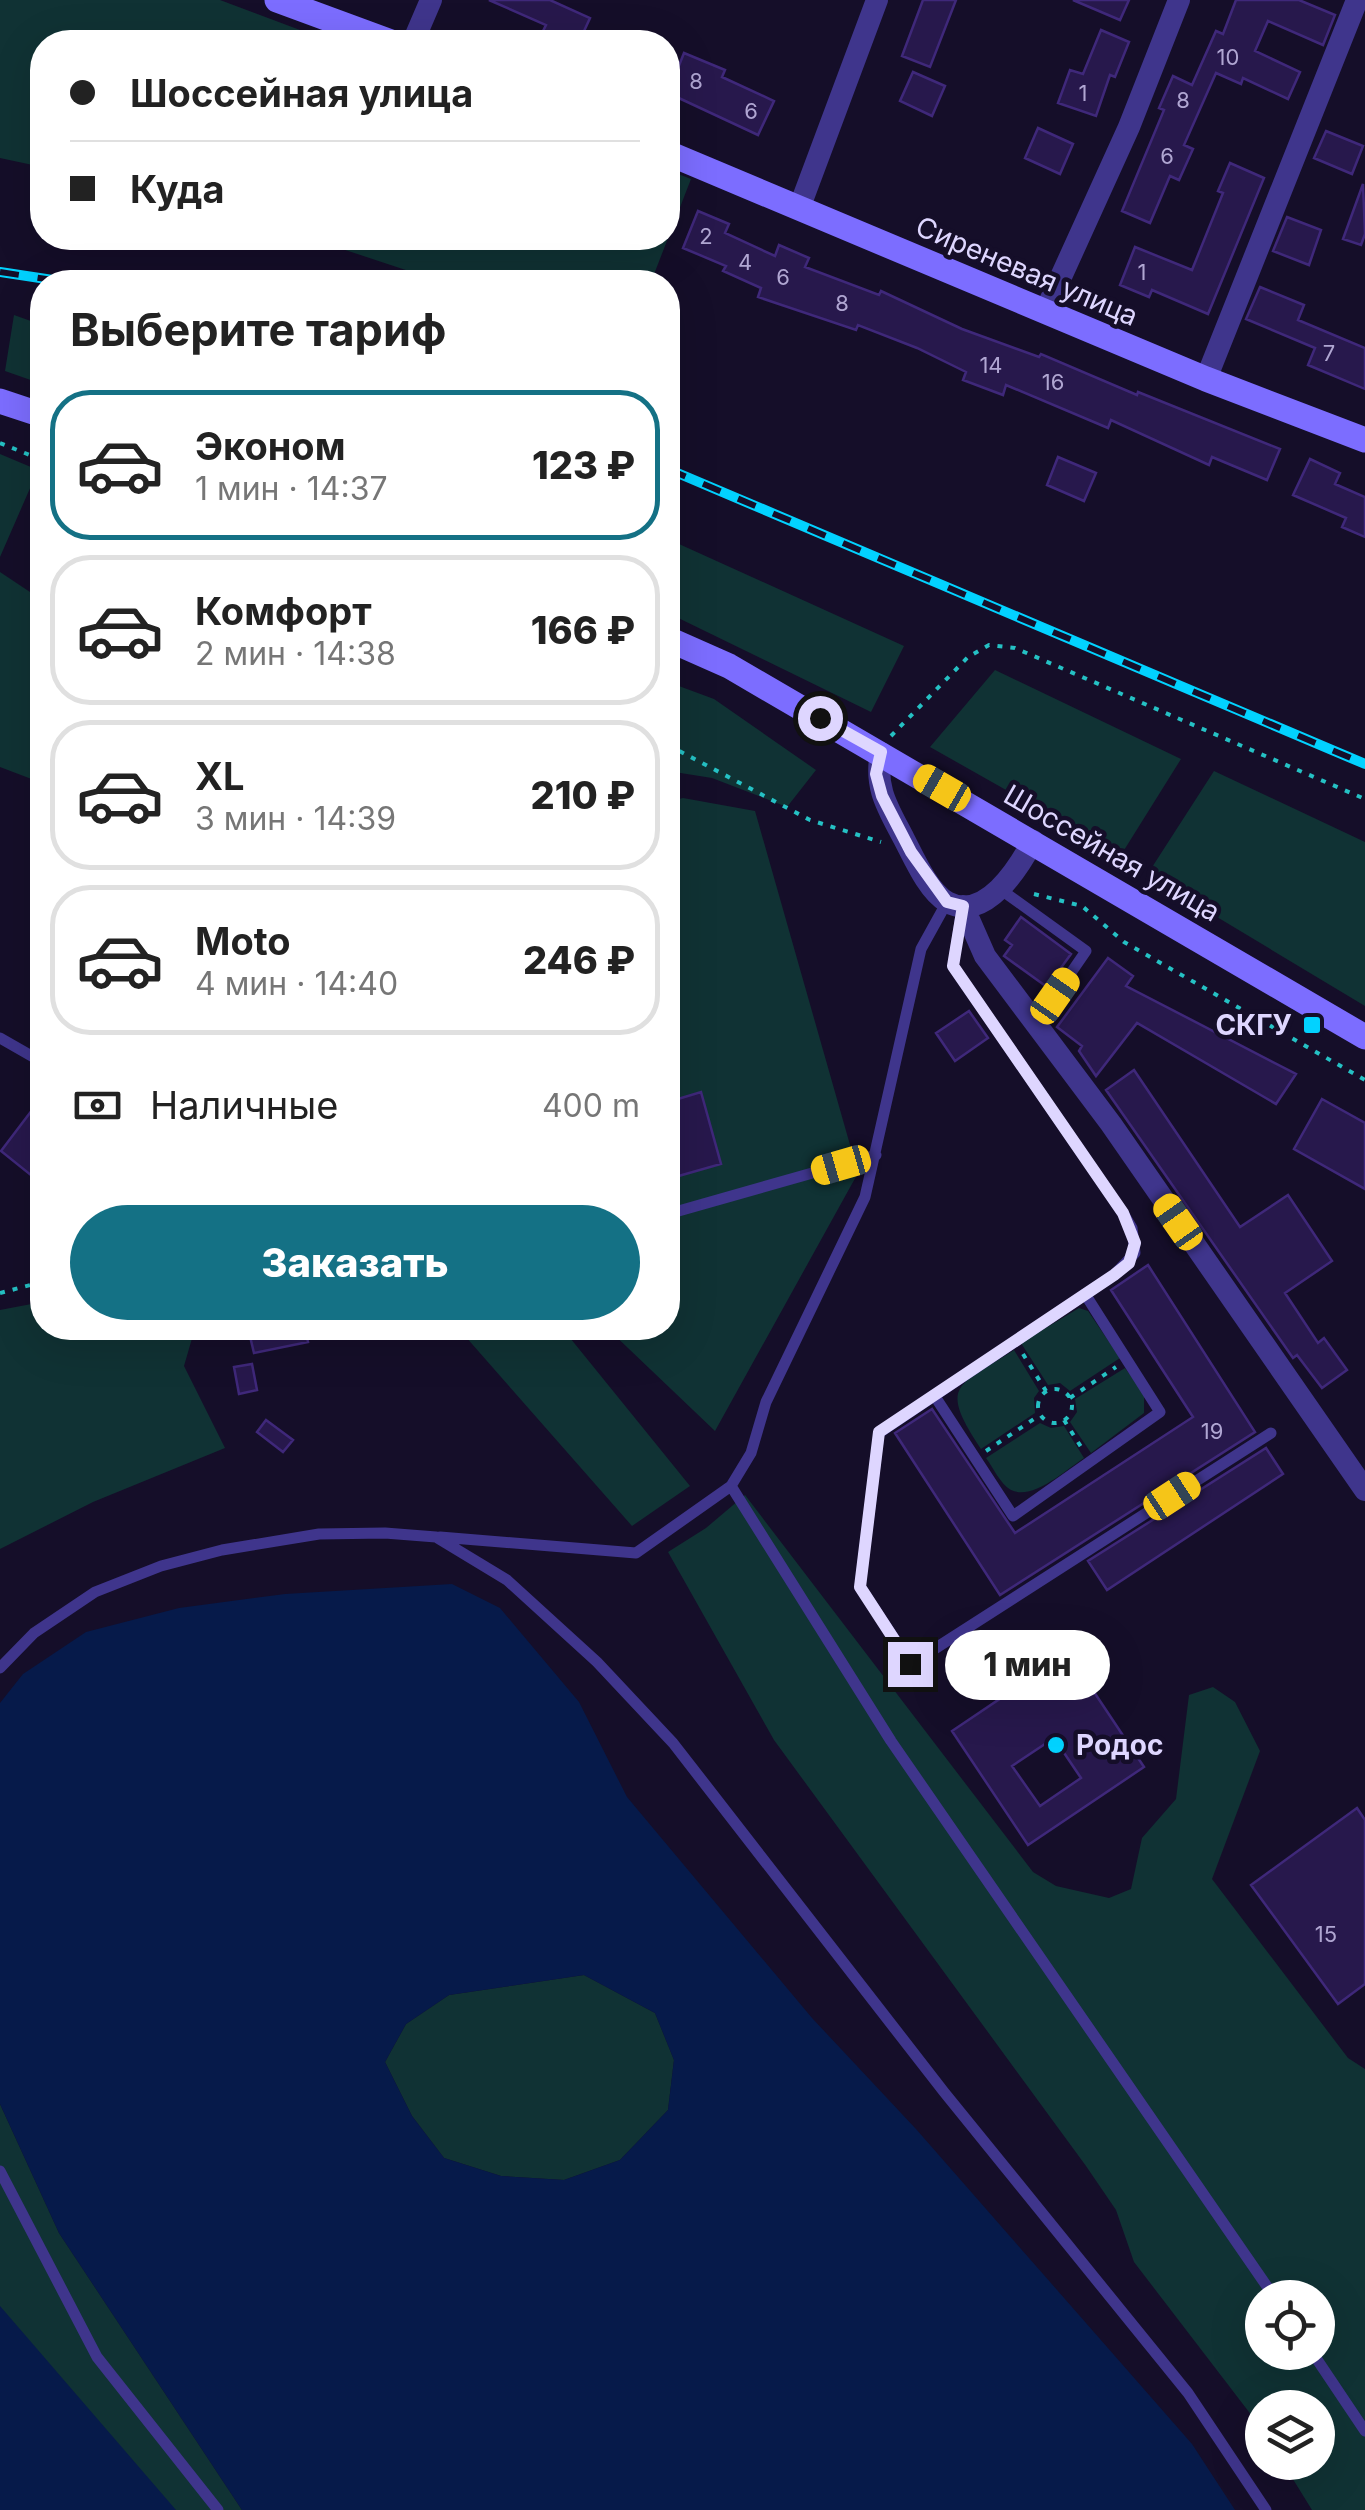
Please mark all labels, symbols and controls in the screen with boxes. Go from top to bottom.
house number: 10 [1217,44,1239,70]
house number: 8 [689,68,703,94]
text: Шоссейная улица [130,70,473,116]
house number: 1 [1079,80,1087,106]
house number: 8 [1176,87,1190,113]
house number: 6 [744,98,758,124]
house number: 6 [1160,143,1174,169]
text: Куда [130,166,224,212]
street label: Сиреневая улица [911,209,1143,333]
house number: 2 [699,223,713,249]
house number: 4 [738,249,752,275]
house number: 1 [1138,259,1146,285]
house number: 6 [776,264,790,290]
house number: 8 [835,290,849,316]
text: Выберите тариф [70,302,446,357]
house number: 7 [1323,340,1335,366]
house number: 14 [979,352,1003,378]
house number: 16 [1042,369,1064,395]
icon: car [75,420,165,510]
text: Эконом [195,423,346,469]
text: 123 ₽ [532,442,635,488]
text: 1 мин · 14:37 [195,469,388,508]
icon: car [75,585,165,675]
text: Комфорт [195,588,372,634]
text: 166 ₽ [531,607,635,653]
text: 2 мин · 14:38 [195,634,396,673]
route start [798,696,843,741]
icon: car [75,750,165,840]
text: XL [195,753,245,799]
car [909,760,975,816]
text: 210 ₽ [531,772,635,818]
street label: Шоссейная улица [998,777,1226,929]
text: 3 мин · 14:39 [195,799,396,838]
icon: car [75,915,165,1005]
text: Moto [195,918,291,964]
text: 246 ₽ [523,937,635,983]
car [1026,963,1084,1029]
text: 4 мин · 14:40 [195,964,398,1003]
place label: СКГУ [1215,1008,1292,1042]
marker: СКГУ [1301,1014,1323,1036]
icon: cash [70,1078,125,1133]
text: Наличные [150,1082,338,1128]
text: 400 m [542,1086,640,1125]
car [808,1142,874,1188]
car [1149,1189,1207,1255]
button: Заказать [70,1205,640,1320]
house number: 19 [1201,1418,1223,1444]
car [1139,1467,1205,1525]
callout: 1 мин [945,1629,1110,1699]
route end [888,1642,933,1687]
text: 1 мин [983,1645,1072,1684]
place label: Родос [1076,1728,1163,1762]
marker: Родос [1045,1734,1067,1756]
house number: 15 [1315,1921,1337,1947]
map controls [1245,2280,1335,2480]
button: locate [1245,2280,1335,2370]
button: layers [1245,2390,1335,2480]

